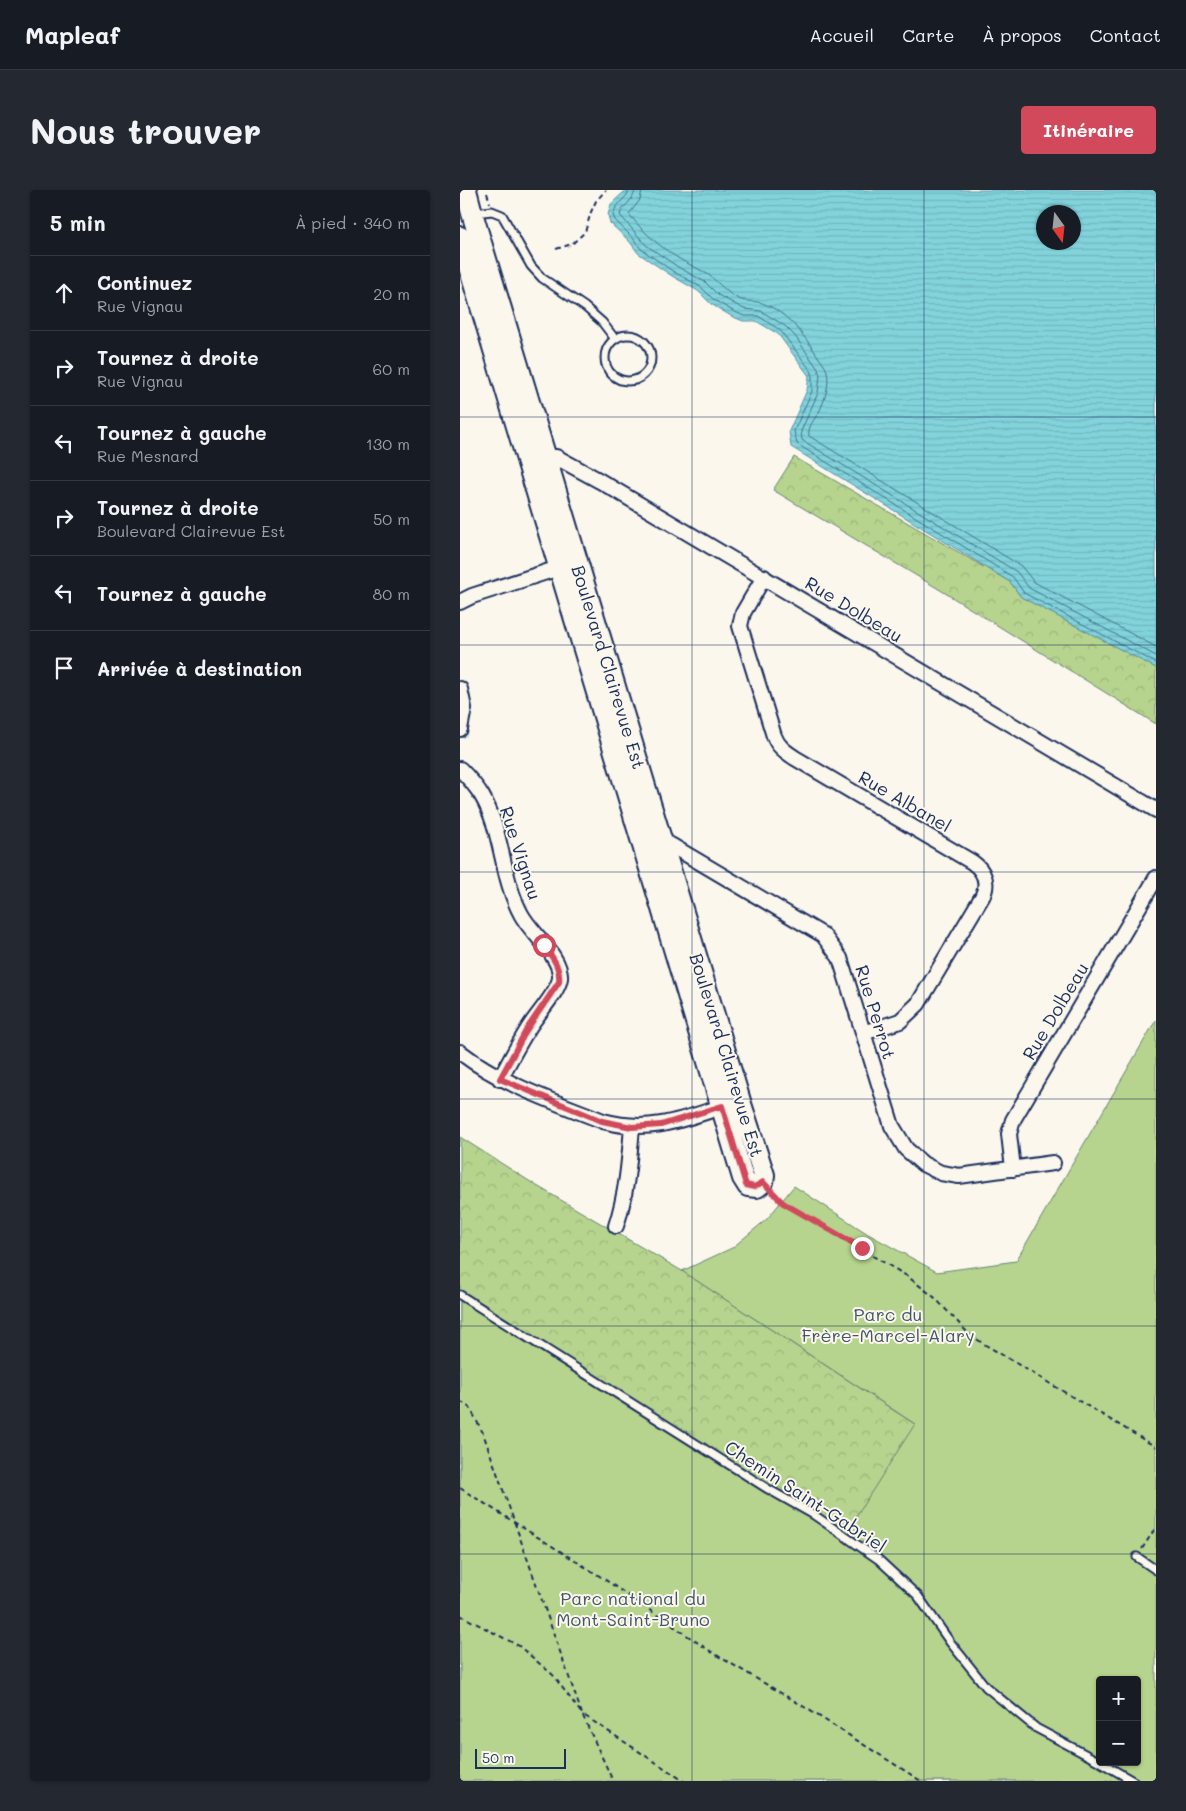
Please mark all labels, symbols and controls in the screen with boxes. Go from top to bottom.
text: Mapleaf [25,19,120,50]
text: Accueil [809,23,874,47]
text: Carte [902,23,954,47]
text: À propos [982,23,1062,47]
text: Contact [1090,23,1161,47]
button: Itinéraire [1021,106,1156,154]
text: Nous trouver [30,107,261,153]
north arrow [1036,205,1081,250]
text: 5 min [50,209,106,236]
text: À pied · 340 m [295,212,410,233]
text: Continuez [97,270,192,295]
icon: ahead [50,279,78,307]
text: 20 m [373,283,410,304]
text: Rue Vignau [97,295,183,316]
text: Tournez à droite [97,345,259,370]
icon: right [50,354,78,382]
text: 60 m [373,358,410,379]
text: Rue Vignau [97,370,183,391]
text: Tournez à gauche [97,420,266,445]
icon: left [50,429,78,457]
text: 130 m [366,433,410,454]
text: Rue Mesnard [97,445,198,466]
text: Tournez à droite [97,495,259,520]
icon: right [50,504,78,532]
text: 50 m [373,508,410,529]
text: Boulevard Clairevue Est [97,520,285,541]
street label: Boulevard Clairevue Est [567,562,651,772]
street label: Rue Dolbeau [801,571,907,647]
icon: left [50,579,78,607]
text: Tournez à gauche [97,581,266,606]
text: 80 m [373,583,410,604]
icon: arrive [50,654,78,682]
text: Arrivée à destination [97,656,302,681]
street label: Rue Albanel [854,765,956,837]
street label: Rue Vignau [495,803,547,903]
route start [533,934,556,957]
street label: Boulevard Clairevue Est [685,950,769,1160]
street label: Rue Dolbeau [1017,958,1093,1064]
street label: Rue Perrot [850,962,902,1062]
route end [851,1237,874,1260]
park label: Parc du Frère-Marcel-Alary [801,1302,975,1347]
street label: Chemin Saint-Gabriel [721,1435,891,1557]
park label: Parc national du Mont-Saint-Bruno [556,1586,710,1631]
map controls [1096,1676,1141,1766]
button: + [1096,1676,1141,1721]
button: − [1096,1721,1141,1766]
scale bar [475,1746,566,1769]
text: 50 m [482,1748,514,1767]

